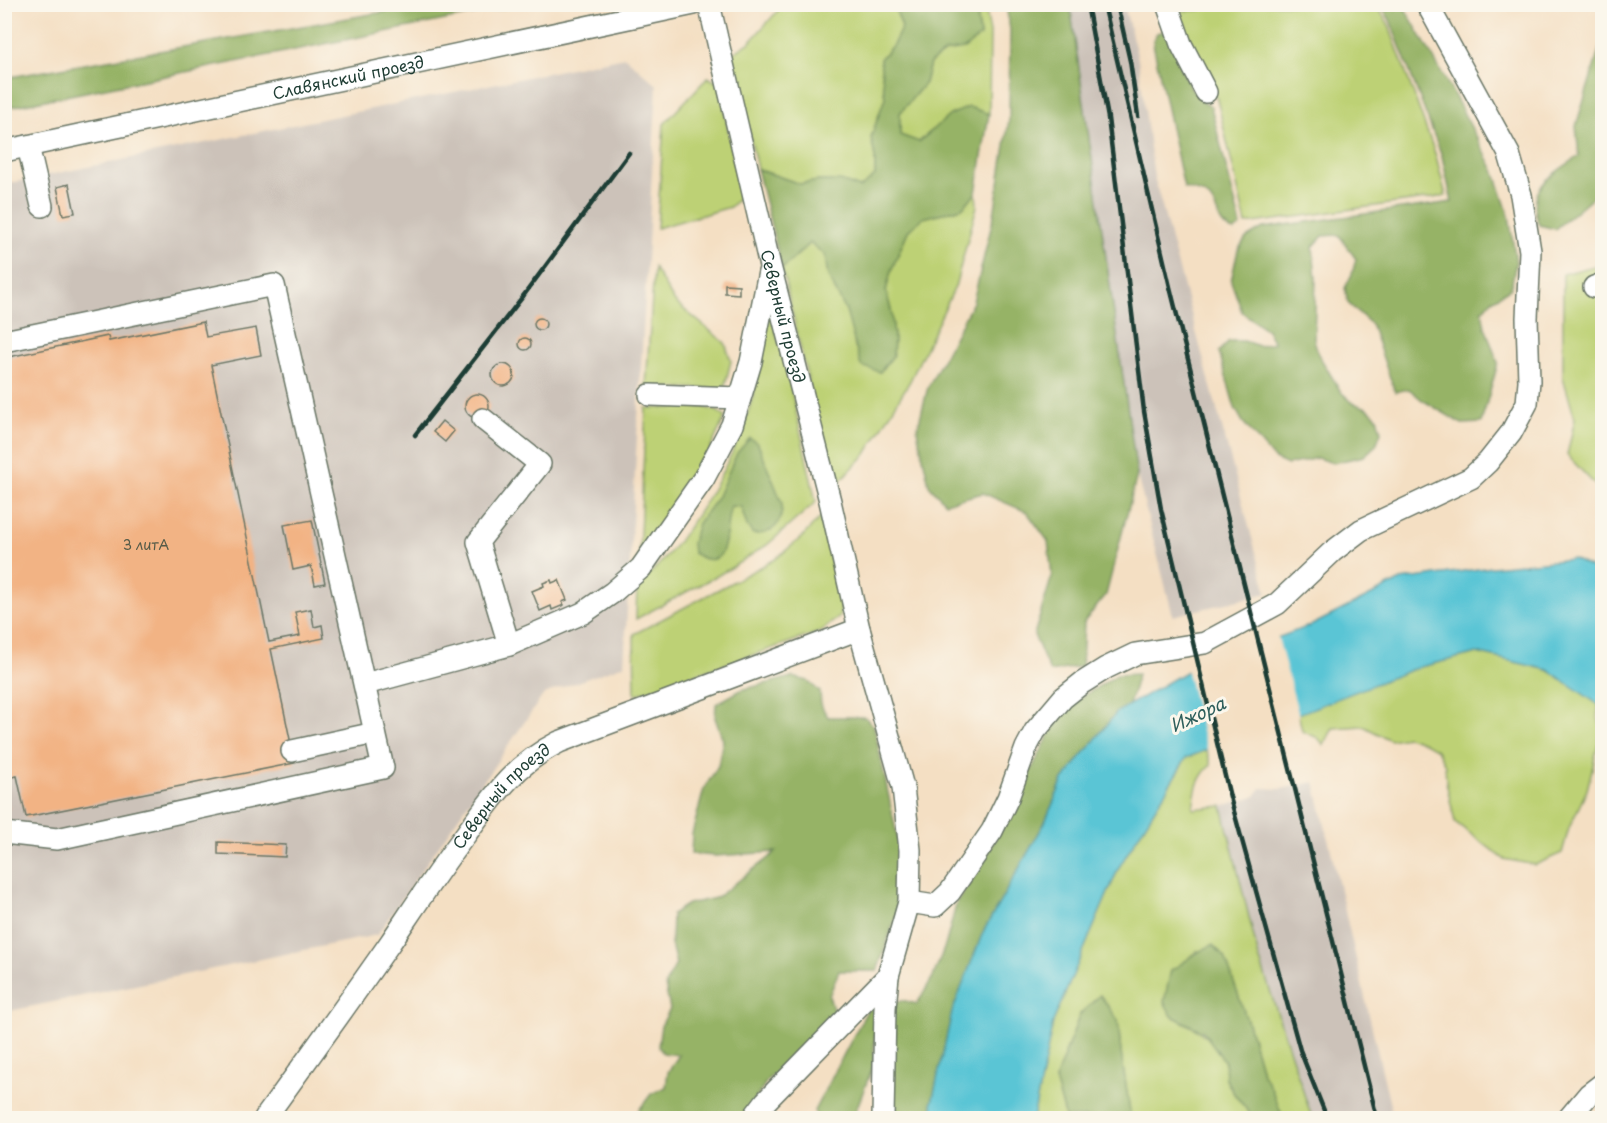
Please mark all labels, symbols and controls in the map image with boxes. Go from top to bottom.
street label: Славянский проезд [270,49,426,105]
street label: Северный проезд [756,247,812,385]
house number: 3 литА [123,534,170,555]
water label: Ижора [1165,689,1230,738]
street label: Северный проезд [446,737,554,854]

